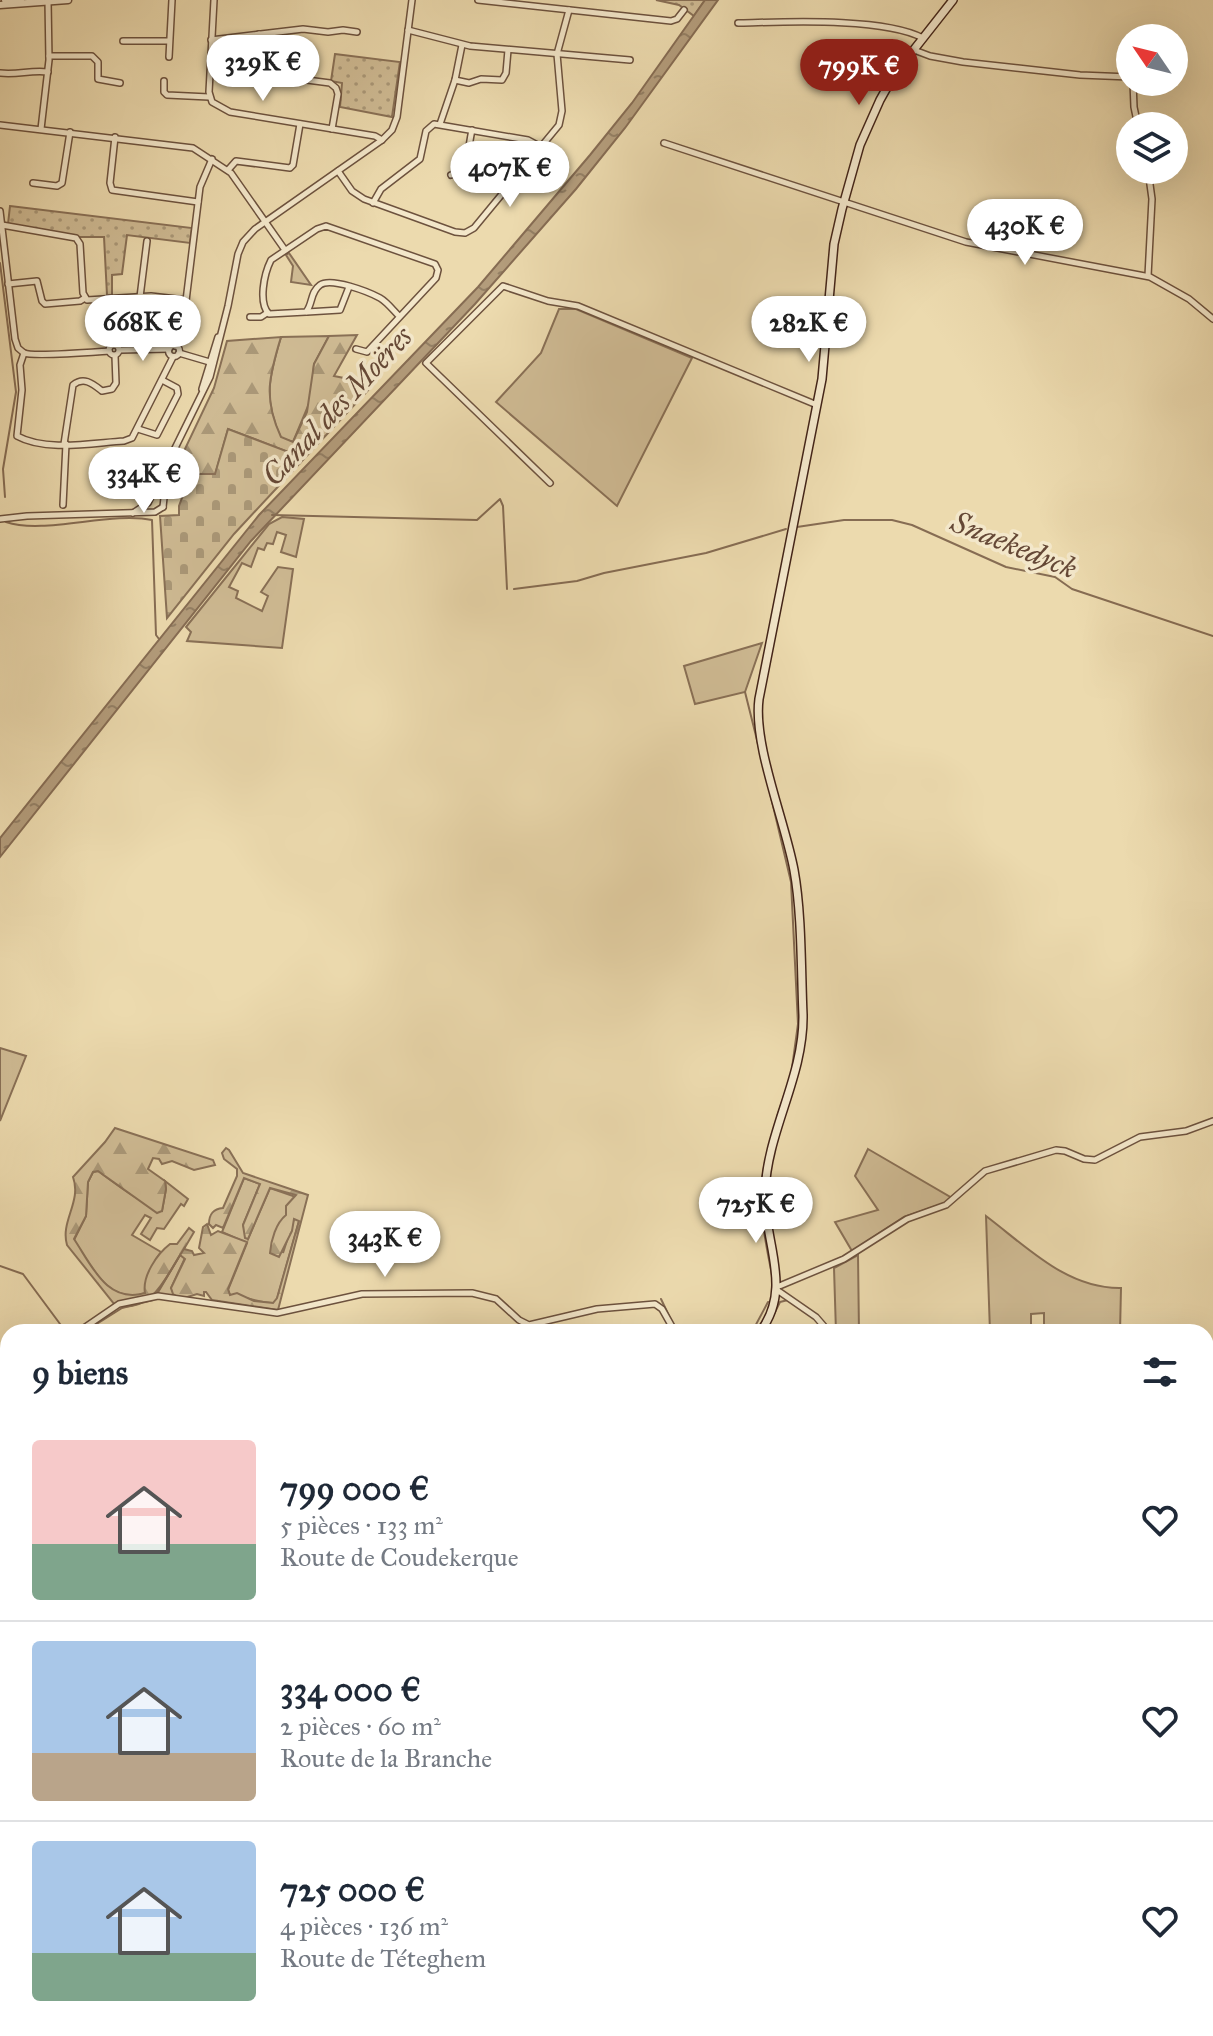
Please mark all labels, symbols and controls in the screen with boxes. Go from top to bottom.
north arrow [1116,24,1188,96]
map controls [1116,24,1188,184]
pin: 329K € [198,35,328,103]
pin: 799K € [794,39,924,107]
text: 329K € [225,45,302,77]
text: 799K € [818,49,900,81]
button: layers [1116,112,1188,184]
pin: 407K € [445,141,575,209]
text: 407K € [468,151,552,183]
pin: 430K € [960,199,1090,267]
text: 430K € [985,209,1065,241]
pin: 668K € [78,295,208,363]
pin: 282K € [744,296,874,364]
text: 668K € [103,305,183,337]
text: 282K € [769,306,849,338]
water label: Canal des Moëres [254,318,421,493]
pin: 334K € [79,447,209,515]
text: 334K € [106,457,182,489]
water label: Snaekedyck [945,503,1082,587]
pin: 725K € [691,1177,821,1245]
text: 725K € [717,1187,795,1219]
pin: 343K € [320,1211,450,1279]
text: 343K € [347,1221,423,1253]
icon: filters [1138,1350,1182,1394]
text: 9 biens [32,1352,128,1393]
text: 799 000 € [280,1468,429,1509]
icon: home [96,1472,192,1568]
icon: heart [1138,1498,1182,1542]
text: 5 pièces · 133 m² [280,1509,443,1541]
text: Route de Coudekerque [280,1541,518,1573]
text: 334 000 € [280,1669,421,1710]
icon: home [96,1673,192,1769]
icon: heart [1138,1699,1182,1743]
text: 2 pièces · 60 m² [280,1710,441,1742]
text: Route de la Branche [280,1742,492,1774]
text: 725 000 € [280,1869,425,1910]
icon: home [96,1873,192,1969]
icon: heart [1138,1899,1182,1943]
text: 4 pièces · 136 m² [280,1910,448,1942]
text: Route de Téteghem [280,1942,486,1974]

